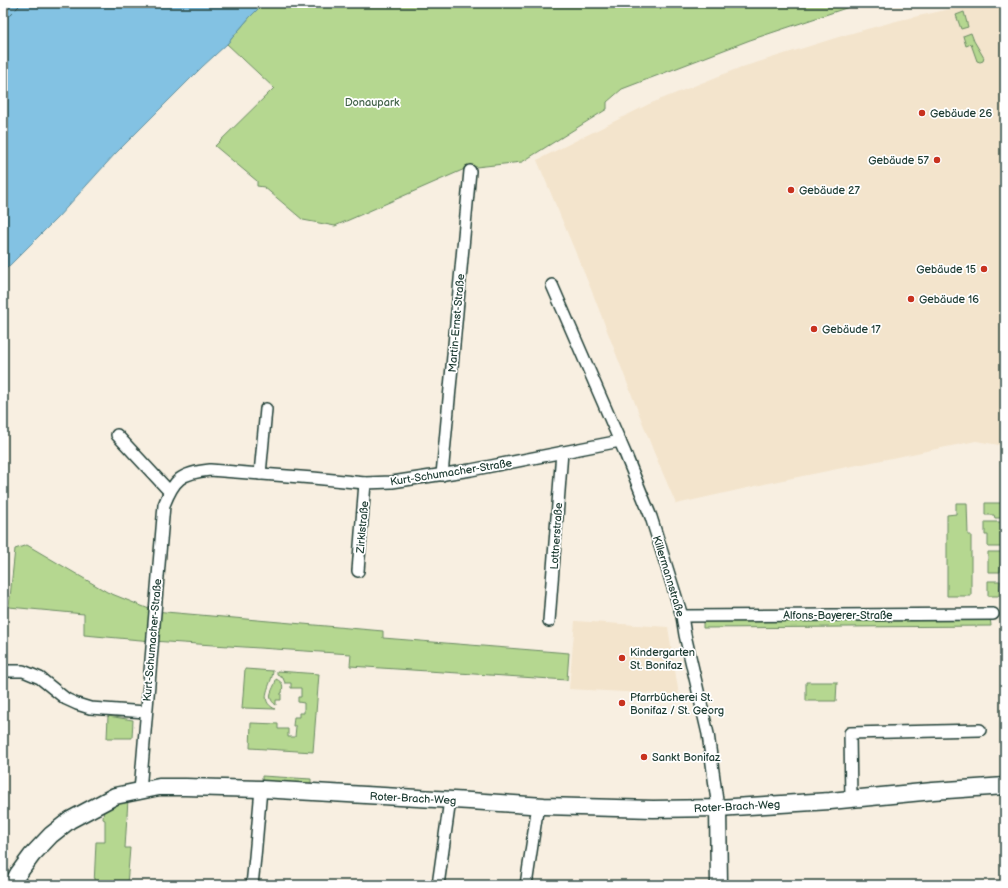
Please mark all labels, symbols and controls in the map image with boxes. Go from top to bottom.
park label: Donaupark [345,96,400,109]
place label: Gebäude 26 [930,107,993,120]
marker: Gebäude 26 [917,108,927,118]
place label: Gebäude 57 [868,154,930,167]
marker: Gebäude 57 [932,155,942,165]
place label: Gebäude 27 [799,184,861,197]
marker: Gebäude 27 [786,185,796,195]
place label: Gebäude 15 [916,263,976,276]
marker: Gebäude 15 [979,264,989,274]
street label: Martin-Ernst-Straße [446,273,467,373]
place label: Gebäude 16 [919,293,979,306]
marker: Gebäude 16 [906,294,916,304]
place label: Gebäude 17 [822,323,881,336]
marker: Gebäude 17 [809,324,819,334]
street label: Kurt-Schumacher-Straße [389,456,513,489]
street label: Zirklstraße [354,500,371,555]
street label: Lottnerstraße [548,502,565,570]
street label: Killermannstraße [650,534,687,619]
street label: Kurt-Schumacher-Straße [141,578,164,702]
street label: Alfons-Bayerer-Straße [783,609,893,622]
place label: Kindergarten St. Bonifaz [630,646,695,672]
marker: Kindergarten St. Bonifaz [617,653,627,663]
place label: Pfarrbücherei St. Bonifaz / St. Georg [630,691,724,717]
marker: Pfarrbücherei St. Bonifaz / St. Georg [617,698,627,708]
place label: Sankt Bonifaz [652,751,721,764]
marker: Sankt Bonifaz [639,752,649,762]
street label: Roter-Brach-Weg [369,790,457,807]
street label: Roter-Brach-Weg [693,798,781,815]

